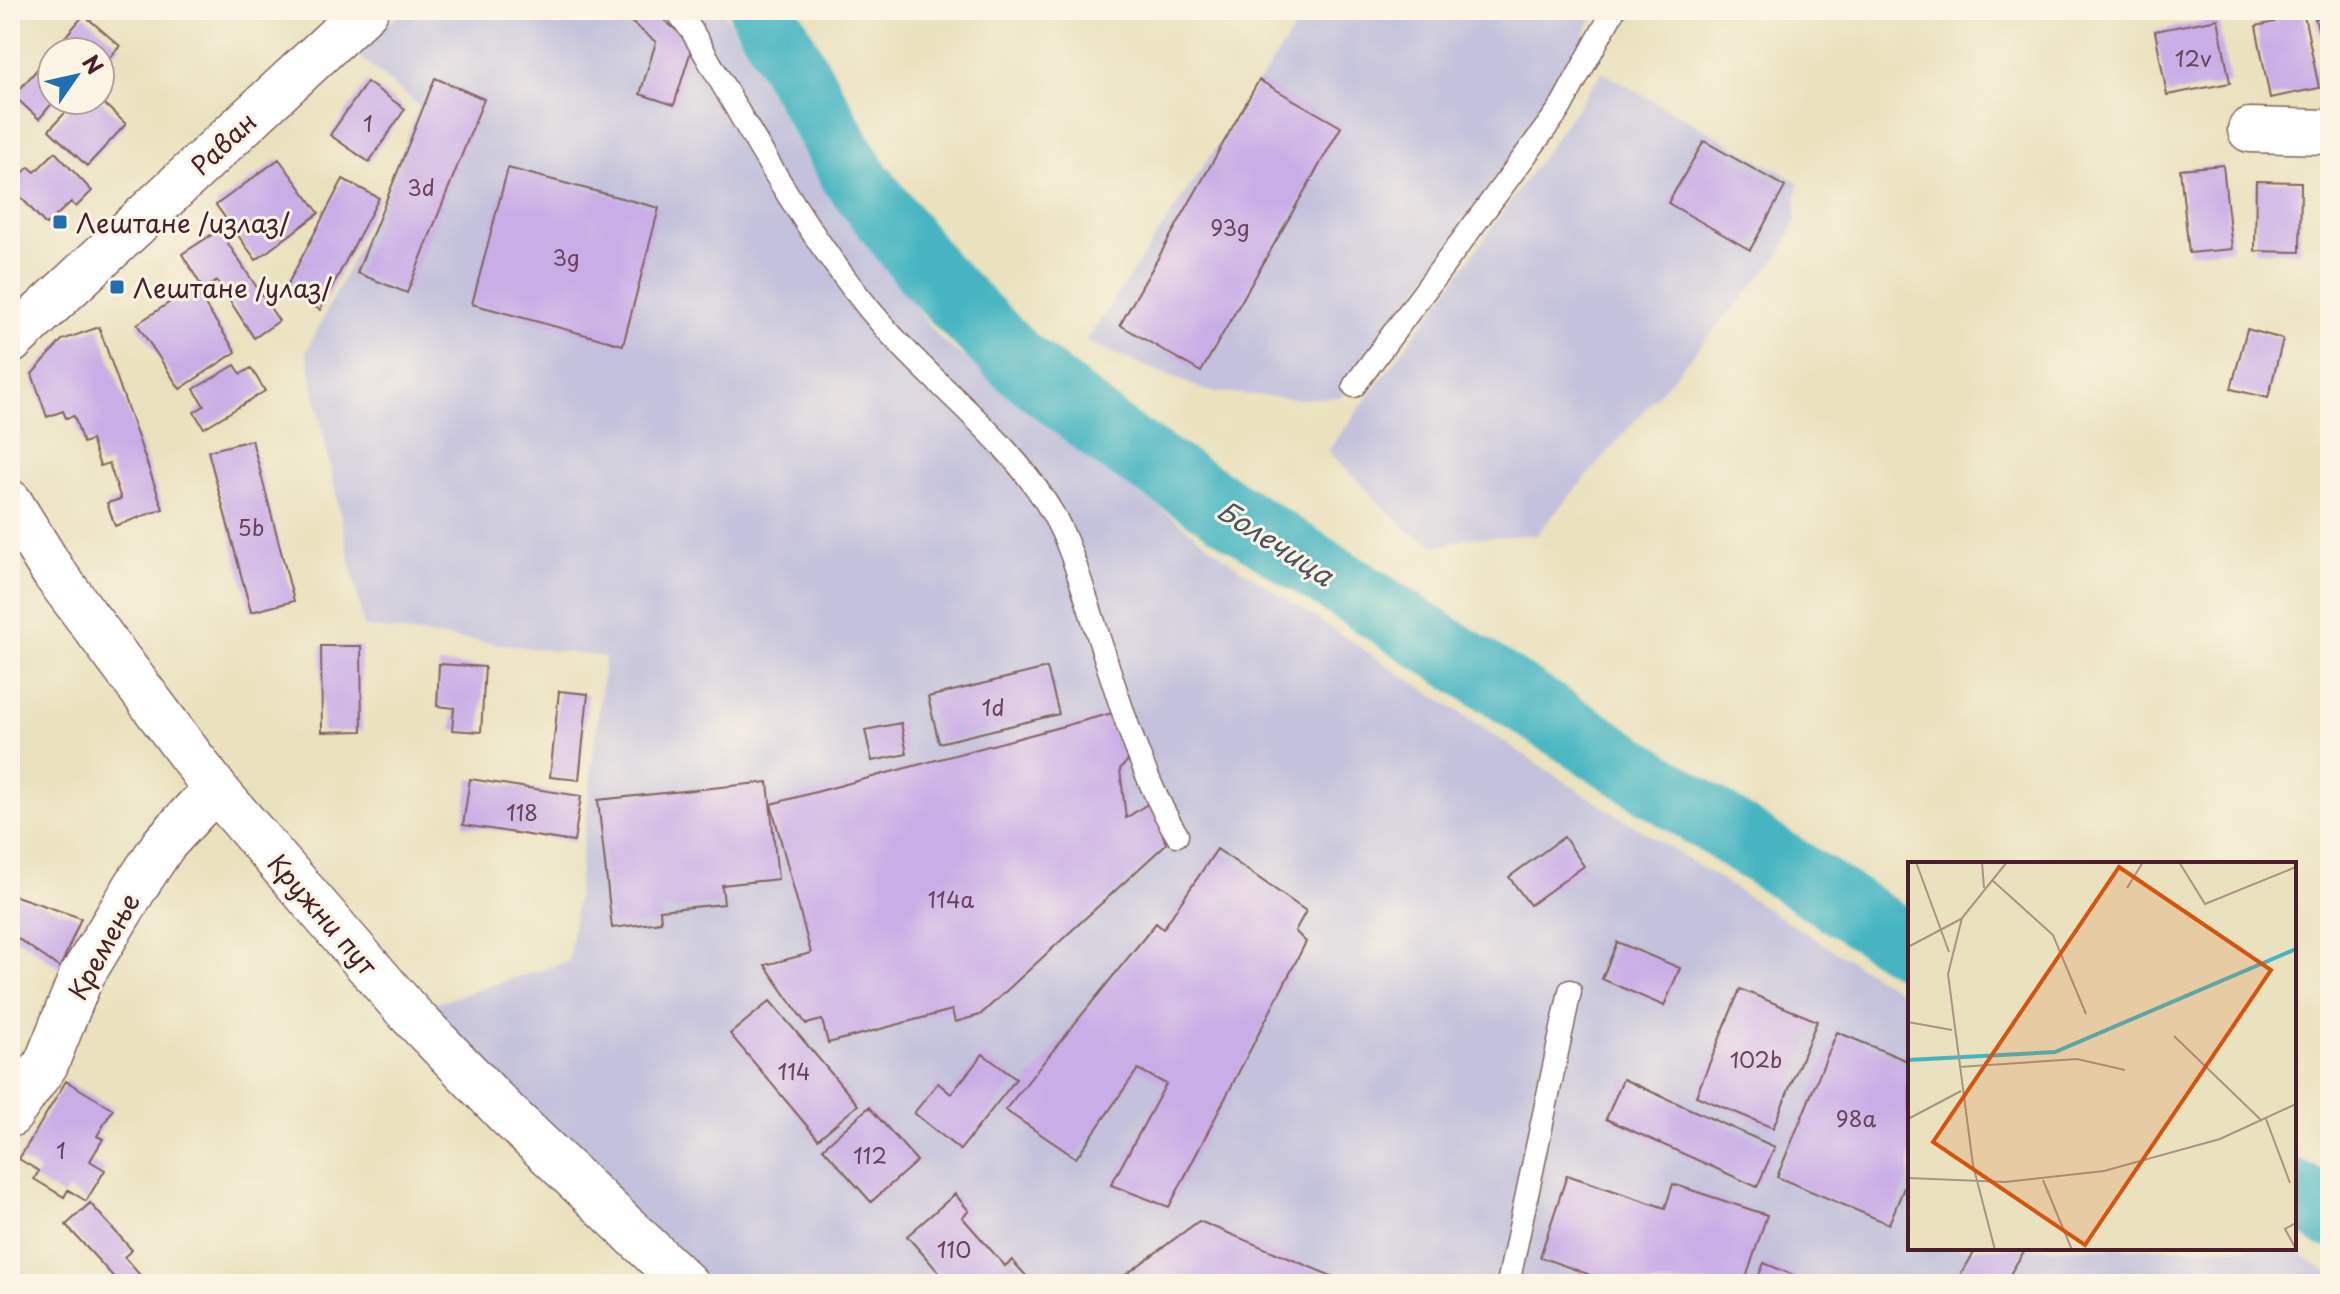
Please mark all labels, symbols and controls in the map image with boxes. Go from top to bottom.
north arrow [36,36,116,116]
house number: 12v [2175,41,2211,74]
text: N [75,48,112,80]
street label: Раван [181,102,265,184]
house number: 1 [363,106,373,139]
house number: 3d [407,170,435,203]
place label: Лештане /излаз/ [76,203,290,242]
house number: 93g [1210,210,1250,243]
marker: Лештане /излаз/ [51,213,69,231]
house number: 3g [552,240,580,273]
place label: Лештане /улаз/ [133,268,333,307]
marker: Лештане /улаз/ [108,278,126,296]
water label: Болечица [1209,488,1344,597]
house number: 5b [238,510,264,543]
house number: 1d [982,690,1004,723]
house number: 118 [506,795,538,828]
street label: Кружни пут [259,844,387,984]
inset map [1908,862,2296,1250]
house number: 114a [928,882,975,915]
street label: Кремење [57,885,149,1007]
house number: 102b [1730,1042,1782,1075]
house number: 114 [778,1054,810,1087]
house number: 98a [1836,1101,1876,1134]
house number: 1 [56,1133,66,1166]
house number: 112 [853,1138,887,1171]
house number: 110 [937,1232,971,1265]

